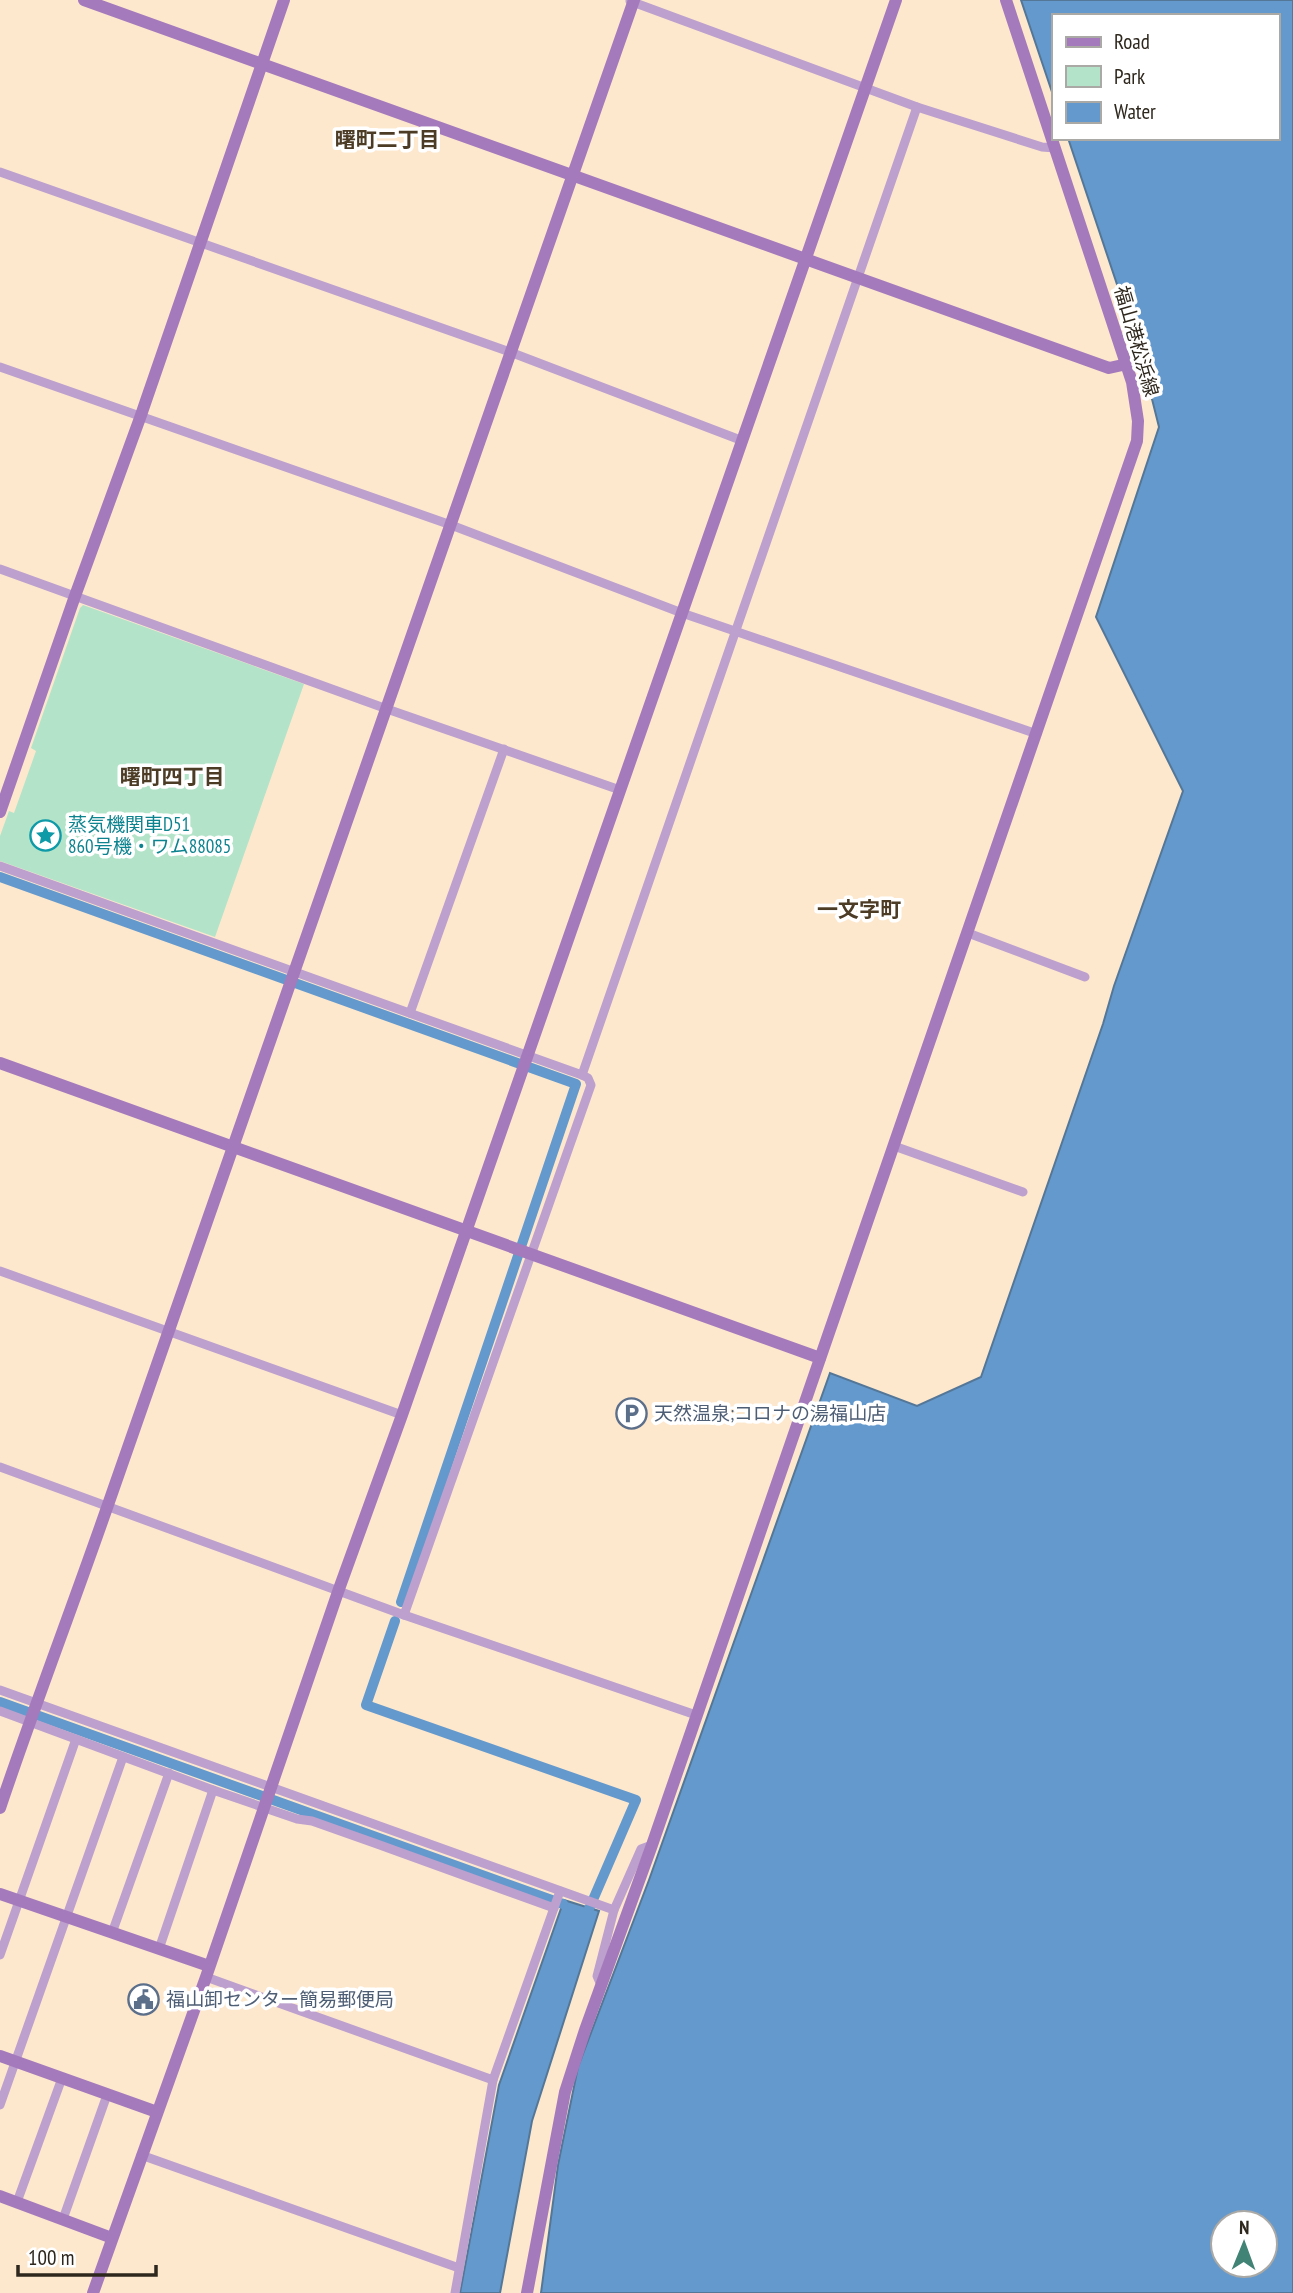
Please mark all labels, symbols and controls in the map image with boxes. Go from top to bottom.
legend [1052,14,1279,140]
text: Road [1114,28,1150,55]
text: Park [1114,63,1145,90]
text: Water [1114,98,1156,125]
district label: 曙町二丁目 [335,126,440,153]
street label: 福山港松浜線 [1110,283,1164,399]
district label: 曙町四丁目 [120,763,225,790]
place label: 蒸気機関車D51 860号機・ワム88085 [68,812,231,858]
place icon: 蒸気機関車D51 860号機・ワム88085 [28,818,62,852]
district label: 一文字町 [817,896,901,923]
parking icon: 天然温泉;コロナの湯福山店 [614,1396,648,1430]
place label: 天然温泉;コロナの湯福山店 [654,1401,886,1425]
public building icon: 福山卸センター簡易郵便局 [126,1982,160,2016]
place label: 福山卸センター簡易郵便局 [166,1987,394,2011]
north arrow [1209,2209,1279,2279]
text: N [1239,2215,1250,2239]
scale bar [18,2234,156,2278]
text: 100 m [28,2244,74,2271]

